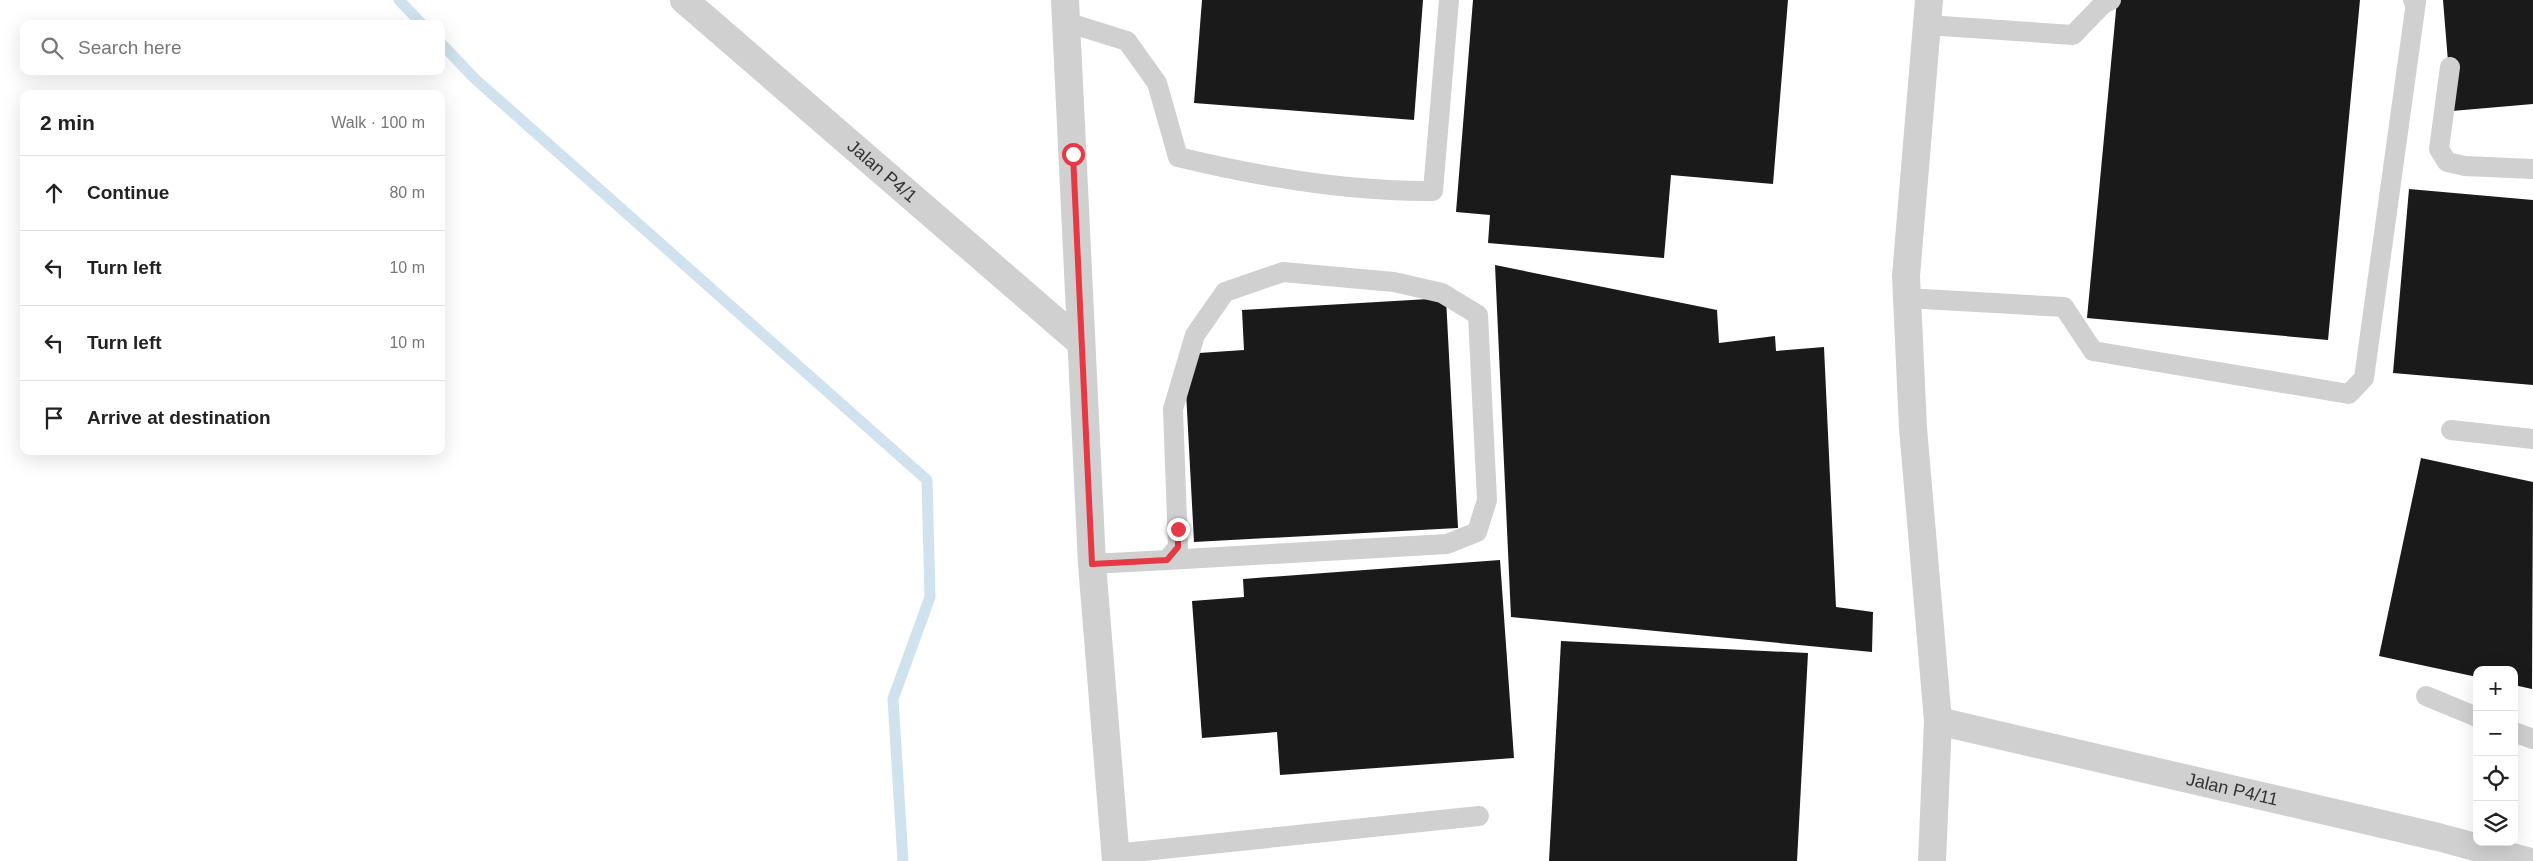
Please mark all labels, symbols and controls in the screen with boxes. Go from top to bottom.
search box [20,20,445,75]
icon: search [38,34,66,62]
text: Search here [78,37,182,58]
text: 2 min [40,111,95,134]
text: Walk · 100 m [331,114,425,131]
street label: Jalan P4/1 [844,136,921,207]
route start [1062,143,1085,166]
icon: ahead [40,179,68,207]
text: Continue [87,182,169,203]
text: 80 m [389,184,425,201]
icon: left [40,254,68,282]
text: Turn left [87,257,162,278]
text: 10 m [389,259,425,276]
icon: left [40,329,68,357]
text: Turn left [87,332,162,353]
text: 10 m [389,334,425,351]
icon: arrive [40,404,68,432]
text: Arrive at destination [87,407,271,428]
route end [1167,518,1190,541]
map controls [2473,666,2518,846]
button: + [2473,666,2518,711]
button: − [2473,711,2518,756]
button: locate [2473,756,2518,801]
street label: Jalan P4/11 [2184,769,2280,810]
button: layers [2473,801,2518,846]

